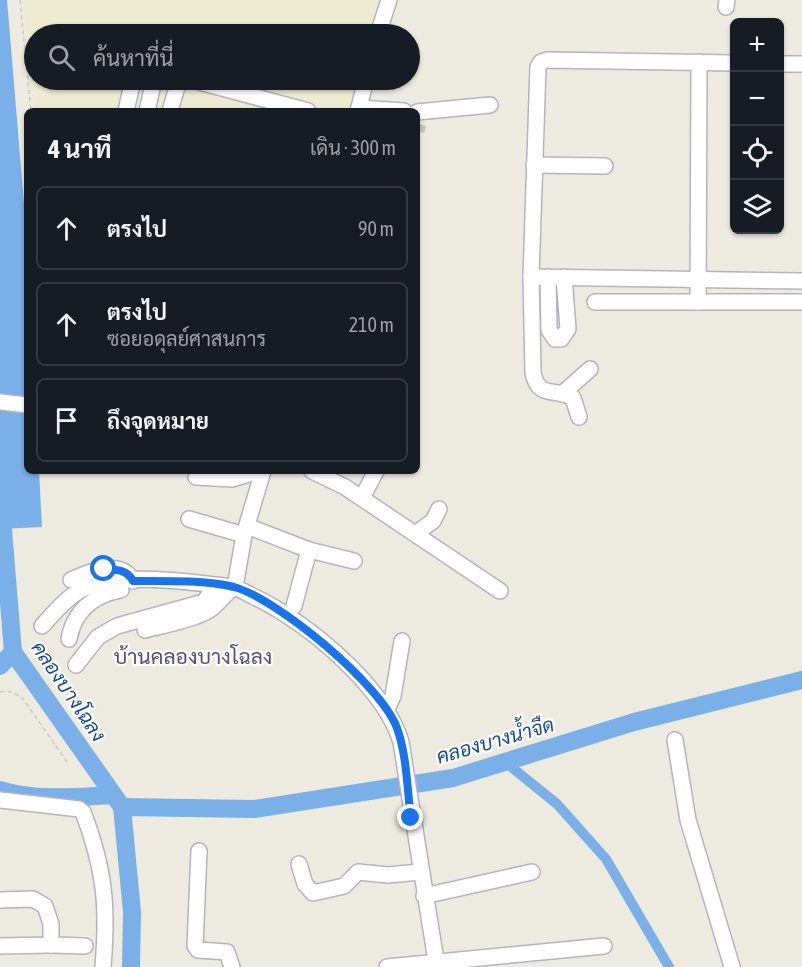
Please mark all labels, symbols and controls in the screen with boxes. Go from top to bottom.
map controls [730,18,784,234]
button: + [730,18,784,72]
search box [24,24,420,90]
icon: search [45,41,78,74]
text: ค้นหาที่นี่ [93,45,173,71]
button: − [730,72,784,126]
button: locate [730,126,784,180]
text: 4 นาที [48,134,112,164]
text: เดิน · 300 m [310,136,396,159]
button: layers [730,180,784,234]
icon: ahead [50,212,83,245]
text: ตรงไป [107,216,167,242]
text: 90 m [358,217,394,240]
text: ตรงไป [107,299,167,325]
icon: ahead [50,308,83,341]
text: 210 m [349,313,394,336]
text: ซอยอดุลย์ศาสนการ [107,327,266,350]
icon: arrive [50,404,83,437]
text: ถึงจุดหมาย [107,408,209,434]
route start [90,555,116,581]
water label: คลองบางโฉลง [27,636,112,745]
district label: บ้านคลองบางโฉลง [114,644,272,668]
water label: คลองบางน้ำจืด [432,706,557,768]
route end [397,804,423,830]

